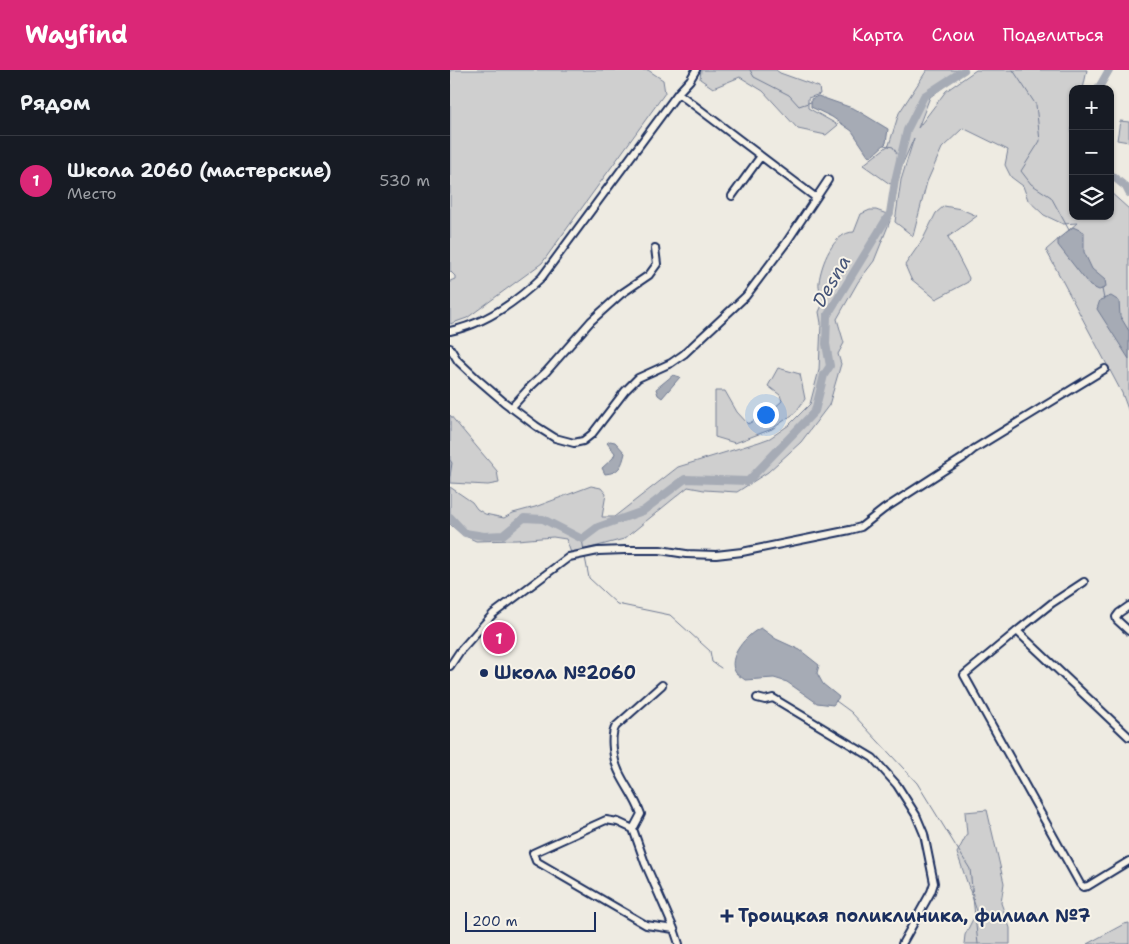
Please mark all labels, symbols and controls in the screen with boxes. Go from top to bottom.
text: Wayfind [25,19,128,51]
text: Карта [852,23,903,47]
text: Слои [931,23,975,47]
text: Поделиться [1003,23,1104,47]
map controls [1069,85,1114,220]
button: + [1069,85,1114,130]
text: Рядом [20,89,90,117]
button: − [1069,130,1114,175]
text: Школа 2060 (мастерские) [67,158,332,183]
text: 1 [32,170,40,191]
text: 530 m [380,170,430,191]
button: layers [1069,175,1114,220]
text: Место [67,183,117,204]
water label: Desna [807,251,856,312]
your location [753,402,779,428]
pin: 1 [483,619,515,657]
place label: Школа №2060 [494,661,636,685]
marker: Школа №2060 [478,667,490,679]
place label: Троицкая поликлиника, филиал №7 [738,904,1091,928]
scale bar [465,909,596,932]
marker: Троицкая поликлиника, филиал №7 [720,909,734,923]
text: 200 m [472,912,518,930]

